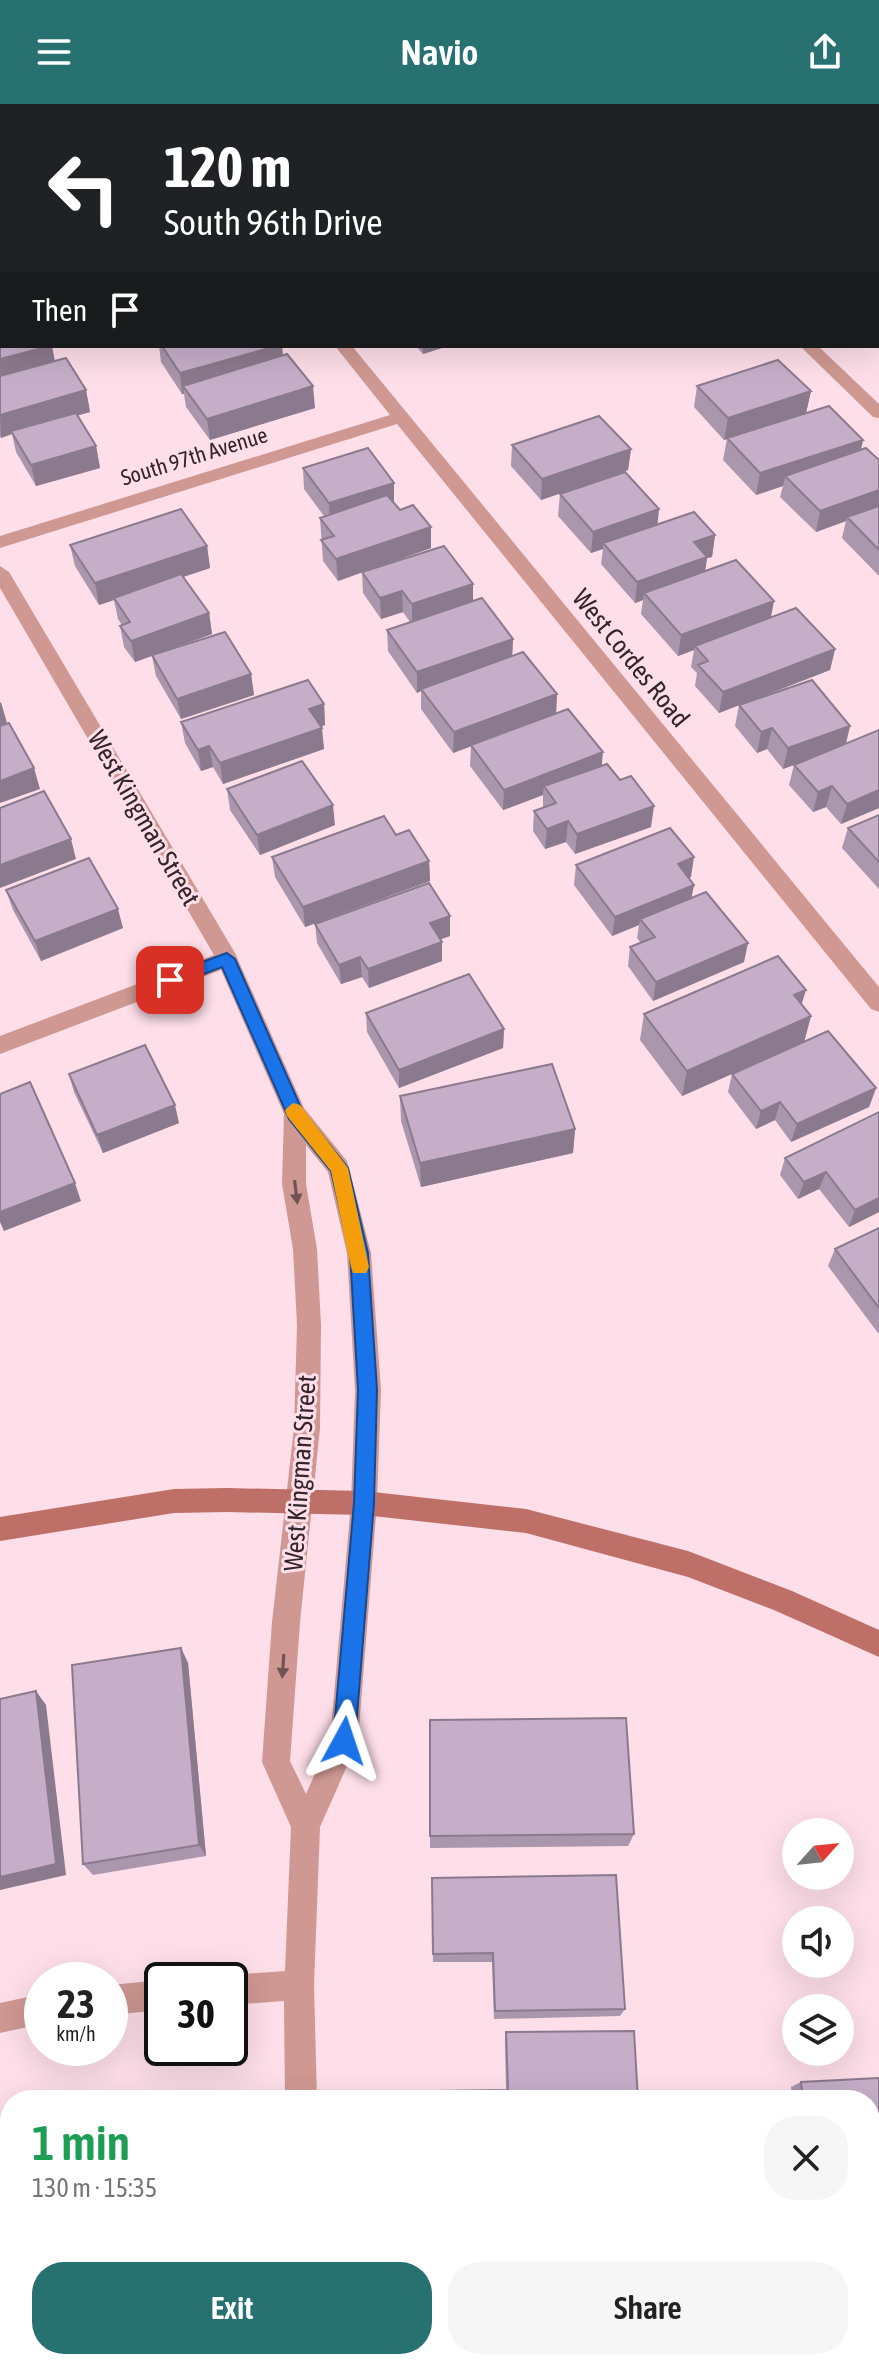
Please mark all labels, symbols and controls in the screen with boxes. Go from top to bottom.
icon: menu [32,30,76,74]
icon: share [803,30,847,74]
text: Navio [400,31,479,73]
text: 120 m [164,135,291,199]
icon: left [32,136,136,240]
text: South 96th Drive [164,201,383,243]
icon: arrive [103,288,147,332]
text: Then [32,293,87,327]
street label: South 97th Avenue [118,421,270,491]
street label: West Cordes Road [566,583,696,733]
street label: West Kingman Street [82,725,206,911]
pin [136,946,204,1014]
icon: arrive [148,958,192,1002]
one-way arrow [290,1180,303,1205]
street label: West Kingman Street [278,1374,322,1572]
one-way arrow [276,1654,289,1679]
position arrow [302,1699,386,1783]
north arrow [782,1818,854,1890]
map controls [782,1818,854,2066]
button: sound [782,1906,854,1978]
speed limit sign: 30 [144,1962,248,2066]
text: 23 [57,1981,95,2026]
button: layers [782,1994,854,2066]
text: km/h [56,2022,96,2045]
text: 1 min [32,2115,130,2170]
button: close [764,2116,848,2200]
text: 130 m · 15:35 [32,2173,157,2203]
button: Exit [32,2262,432,2354]
button: Share [448,2262,848,2354]

